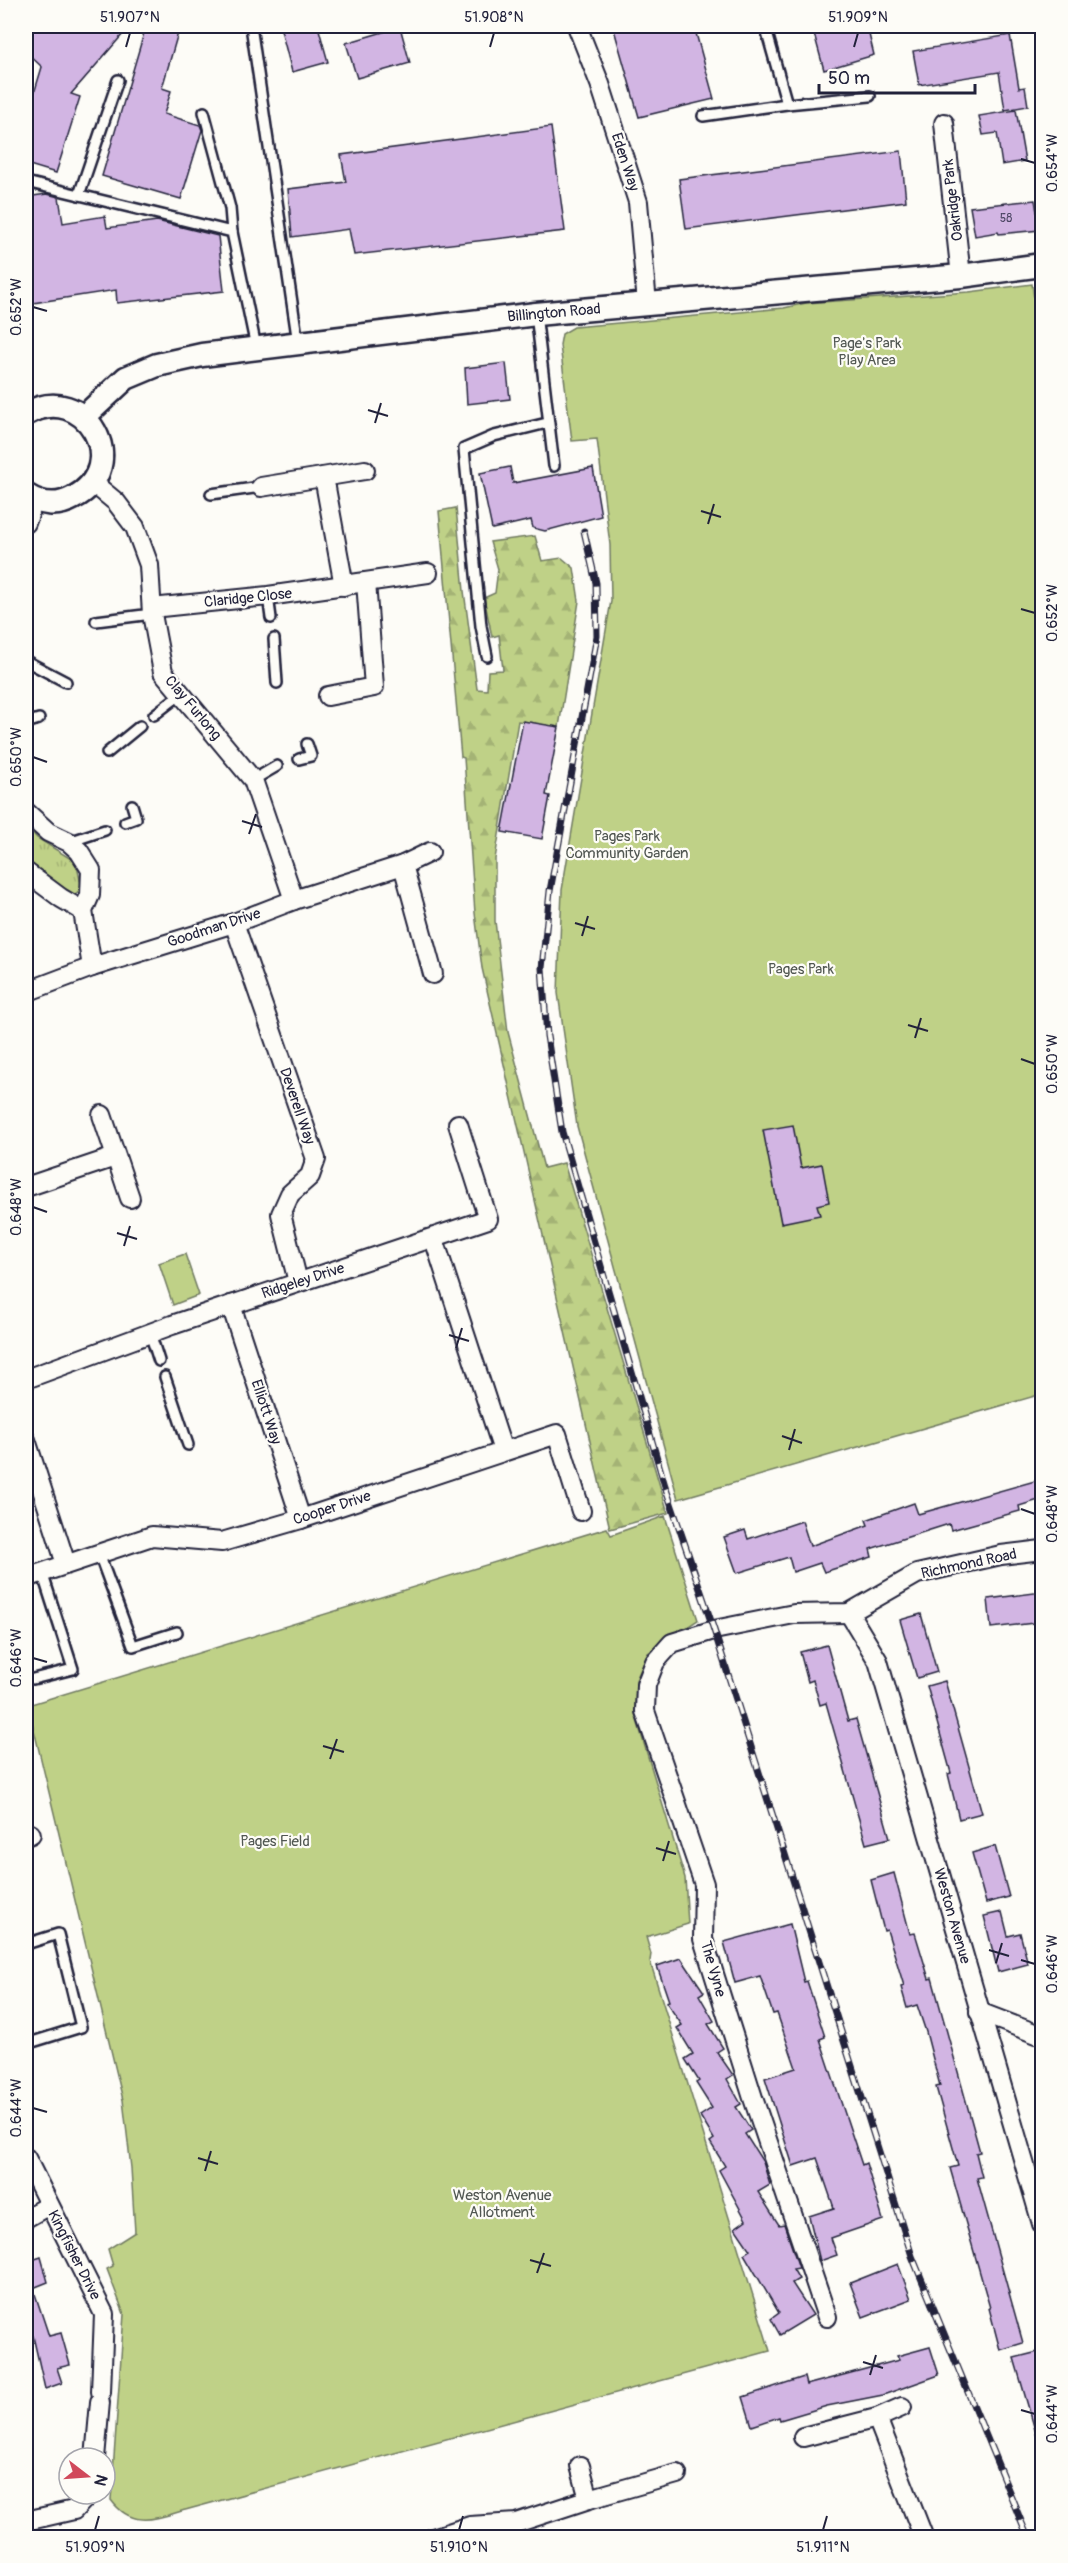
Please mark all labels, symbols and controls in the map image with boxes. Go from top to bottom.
text: 51.907°N [100,8,160,27]
text: 51.908°N [464,8,524,27]
text: 51.909°N [828,8,888,27]
scale bar [819,57,975,95]
text: 50 m [828,67,870,90]
street label: Eden Way [607,130,644,194]
text: 0.654°W [1043,134,1062,192]
street label: Oakridge Park [938,157,967,242]
house number: 58 [1000,211,1012,226]
text: 0.652°W [7,278,26,336]
street label: Billington Road [507,299,601,327]
park label: Page's Park Play Area [833,334,902,370]
street label: Claridge Close [203,584,293,612]
text: 0.652°W [1043,584,1062,642]
street label: Clay Furlong [160,672,226,744]
text: 0.650°W [7,727,26,787]
park label: Pages Park Community Garden [566,827,688,863]
street label: Goodman Drive [165,904,264,952]
park label: Pages Park [768,960,835,979]
text: 0.650°W [1043,1034,1062,1094]
street label: Deverell Way [275,1065,319,1147]
text: 0.648°W [7,1178,26,1236]
street label: Ridgeley Drive [259,1258,347,1303]
street label: Elliott Way [247,1377,286,1447]
text: 0.648°W [1043,1485,1062,1543]
street label: Cooper Drive [291,1486,374,1529]
street label: Richmond Road [919,1545,1019,1583]
text: 0.646°W [7,1628,26,1688]
park label: Pages Field [240,1832,310,1851]
street label: Weston Avenue [929,1866,975,1967]
text: 0.646°W [1043,1934,1062,1994]
street label: The Vyne [696,1939,730,2000]
text: 0.644°W [7,2078,26,2138]
park label: Weston Avenue Allotment [453,2186,552,2222]
street label: Kingfisher Drive [43,2207,105,2304]
text: 0.644°W [1043,2384,1062,2444]
north arrow [57,2446,117,2506]
text: N [89,2472,112,2488]
text: 51.909°N [65,2538,125,2557]
text: 51.910°N [430,2538,488,2557]
text: 51.911°N [796,2538,850,2557]

